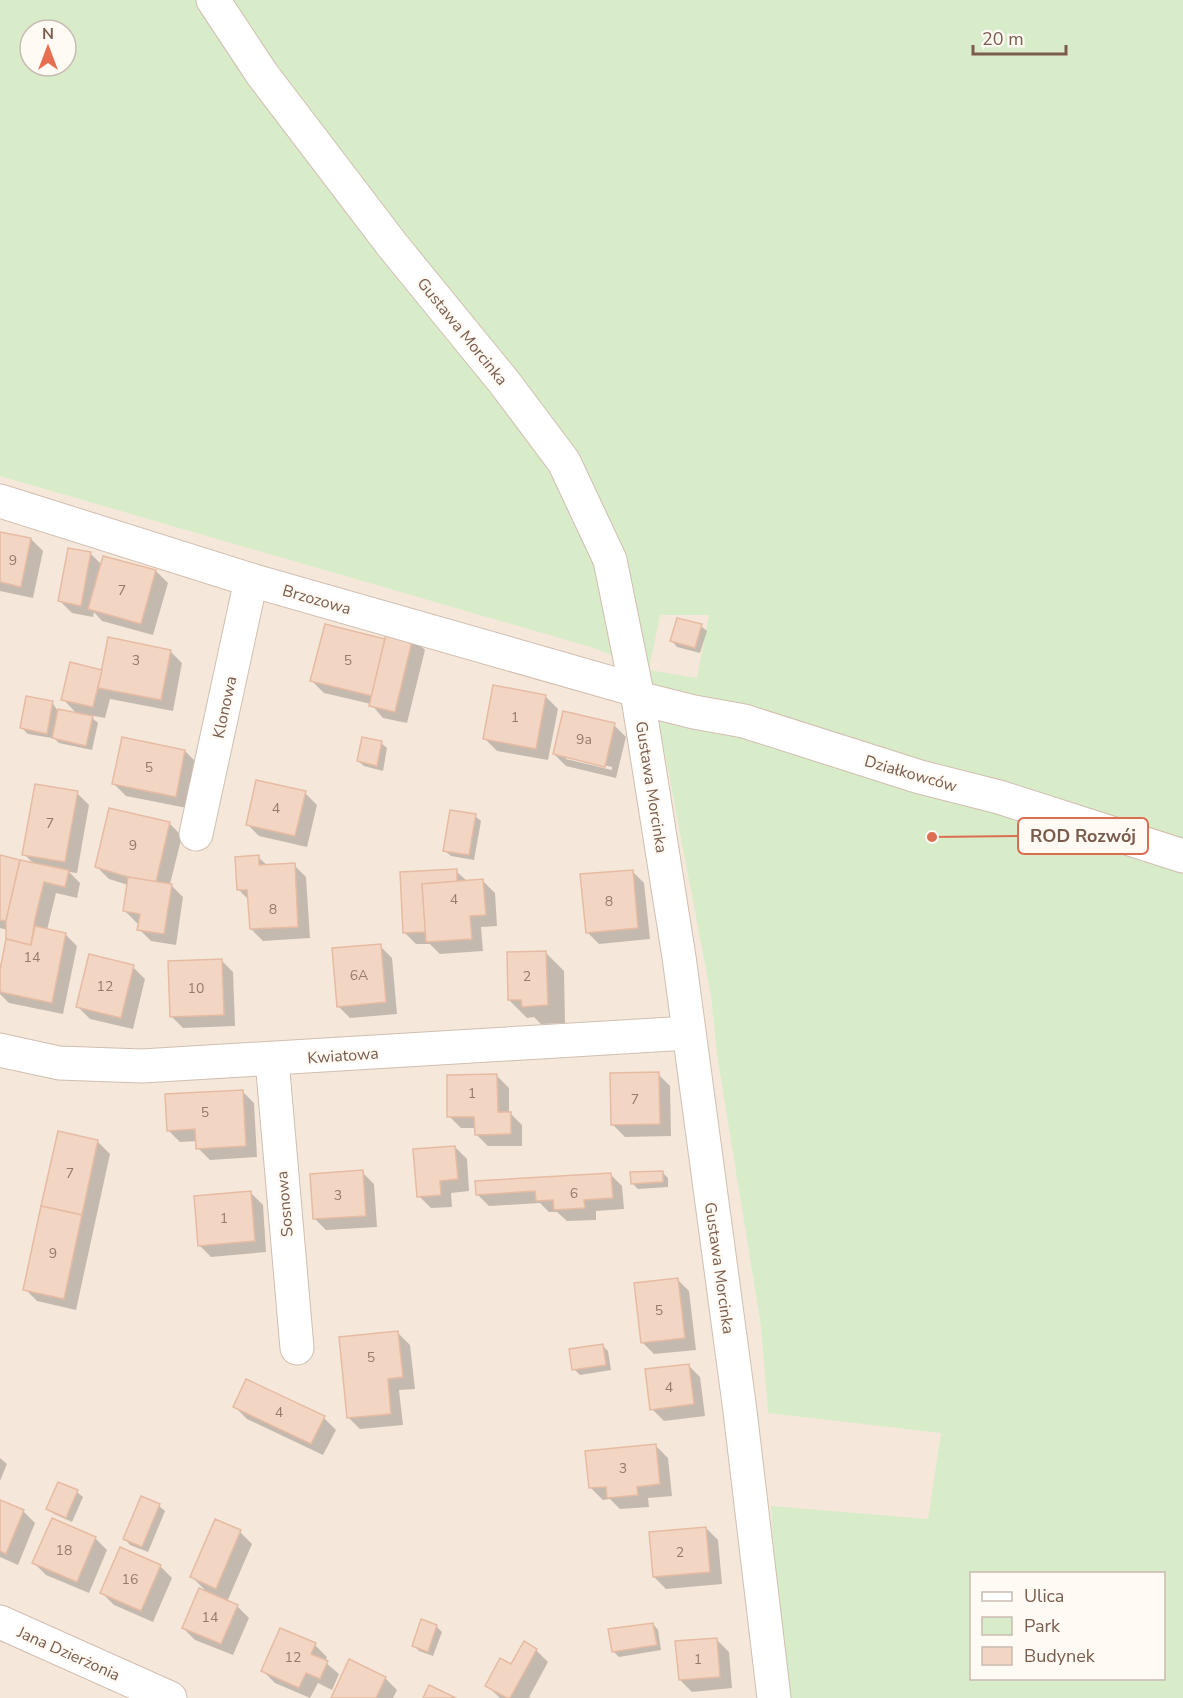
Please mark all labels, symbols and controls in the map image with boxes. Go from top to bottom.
north arrow [18,18,78,78]
scale bar [973,18,1066,56]
text: N [42,23,54,45]
text: 20 m [982,27,1024,51]
street label: Gustawa Morcinka [412,273,513,390]
house number: 9 [9,551,17,570]
street label: Brzozowa [280,580,354,620]
house number: 7 [118,581,126,600]
house number: 3 [132,651,140,670]
house number: 5 [344,651,352,670]
street label: Klonowa [208,674,242,740]
house number: 1 [511,708,519,727]
street label: Gustawa Morcinka [630,720,672,855]
house number: 9a [576,730,592,749]
street label: Działkowców [862,750,960,798]
house number: 5 [145,758,153,777]
house number: 4 [272,799,280,818]
house number: 7 [46,814,54,833]
callout: ROD Rozwój [1018,818,1148,854]
text: ROD Rozwój [1030,824,1136,848]
house number: 9 [129,836,137,855]
house number: 4 [450,890,458,909]
house number: 8 [605,892,613,911]
house number: 8 [269,900,277,919]
house number: 14 [24,948,40,967]
house number: 6A [350,966,368,985]
house number: 2 [523,967,531,986]
house number: 12 [97,977,113,996]
house number: 10 [188,979,204,998]
street label: Kwiatowa [307,1043,379,1069]
house number: 1 [468,1084,476,1103]
house number: 7 [631,1090,639,1109]
house number: 5 [201,1103,209,1122]
house number: 7 [66,1164,74,1183]
street label: Sosnowa [271,1170,299,1238]
house number: 6 [570,1184,578,1203]
house number: 3 [334,1186,342,1205]
street label: Gustawa Morcinka [699,1201,739,1335]
house number: 1 [220,1209,228,1228]
house number: 9 [49,1244,57,1263]
house number: 5 [655,1301,663,1320]
house number: 5 [367,1348,375,1367]
house number: 4 [665,1378,673,1397]
house number: 4 [275,1403,283,1422]
house number: 3 [619,1459,627,1478]
house number: 18 [56,1541,72,1560]
house number: 2 [676,1543,684,1562]
house number: 16 [122,1570,138,1589]
legend [970,1572,1165,1680]
text: Ulica [1024,1584,1064,1608]
house number: 14 [202,1608,218,1627]
text: Park [1024,1614,1061,1638]
street label: Jana Dzierżonia [13,1621,123,1686]
text: Budynek [1024,1644,1096,1668]
house number: 12 [285,1648,301,1667]
house number: 1 [694,1650,702,1669]

